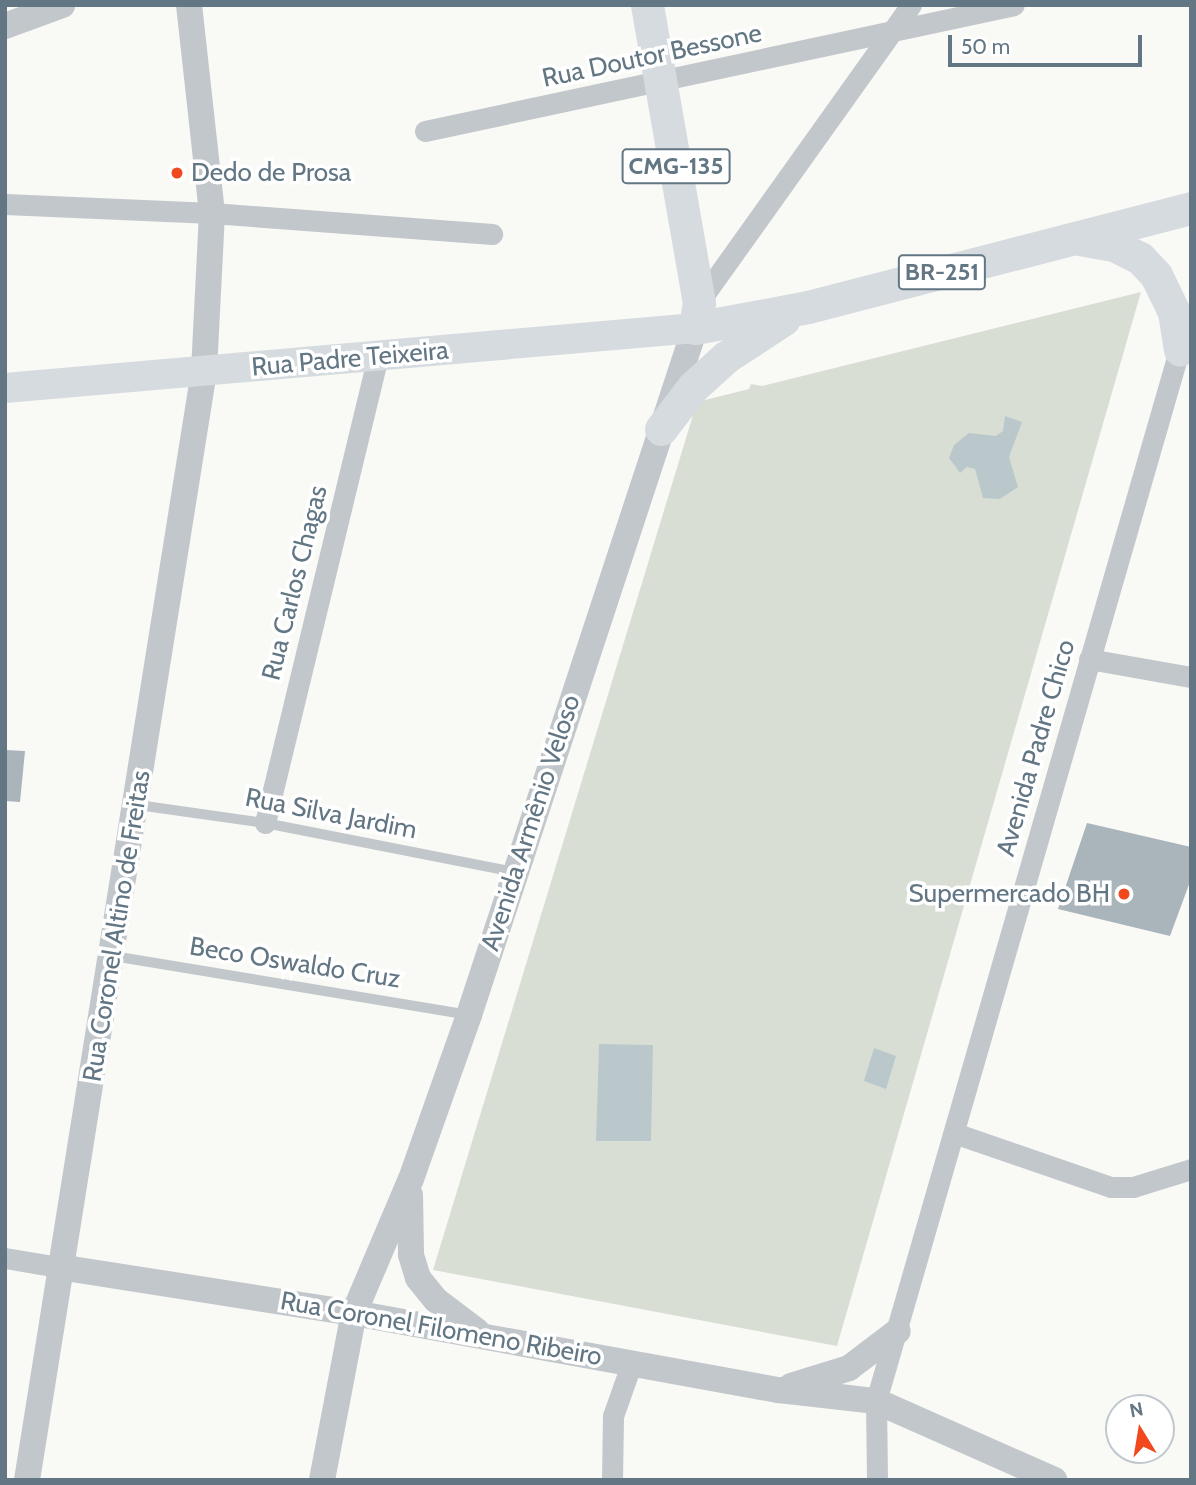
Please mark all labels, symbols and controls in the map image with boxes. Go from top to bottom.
street label: Rua Doutor Bessone [539,18,765,94]
scale bar [951,21,1145,65]
text: 50 m [961,34,1010,59]
road number: CMG-135 [620,146,732,186]
place label: Dedo de Prosa [191,157,351,189]
marker: Dedo de Prosa [169,165,185,181]
road number: BR-251 [897,251,988,292]
street label: Rua Padre Teixeira [250,335,450,383]
street label: Rua Carlos Chagas [256,482,334,684]
street label: Avenida Padre Chico [990,636,1082,860]
street label: Avenida Armênio Veloso [475,691,587,955]
street label: Rua Coronel Altino de Freitas [77,768,157,1084]
street label: Rua Silva Jardim [242,782,420,846]
place label: Supermercado BH [909,878,1110,910]
marker: Supermercado BH [1116,886,1132,902]
street label: Beco Oswaldo Cruz [187,931,403,995]
street label: Rua Coronel Filomeno Ribeiro [278,1285,604,1373]
north arrow [1105,1394,1175,1464]
text: N [1127,1397,1145,1422]

